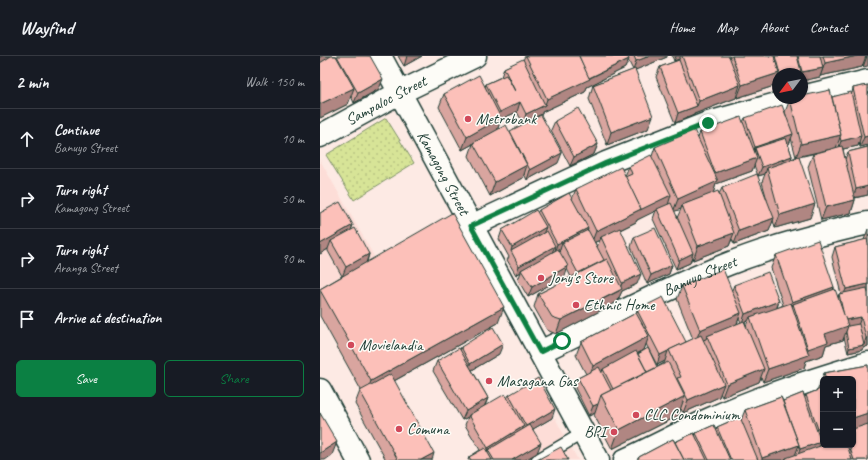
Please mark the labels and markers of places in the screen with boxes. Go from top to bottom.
place label: Metrobank [476,109,537,129]
marker: Metrobank [463,114,473,124]
place label: Jony's Store [548,268,615,288]
marker: Jony's Store [536,273,546,283]
place label: Ethnic Home [584,295,656,315]
marker: Ethnic Home [571,300,581,310]
place label: Movielandia [359,335,424,355]
marker: Movielandia [346,340,356,350]
place label: Masagana Gas [497,371,579,391]
marker: Masagana Gas [484,376,494,386]
place label: CLC Condominium [644,405,741,425]
marker: CLC Condominium [631,410,641,420]
place label: Comuna [407,419,450,439]
place label: BPI [584,422,610,442]
marker: Comuna [394,424,404,434]
marker: BPI [609,427,619,437]

